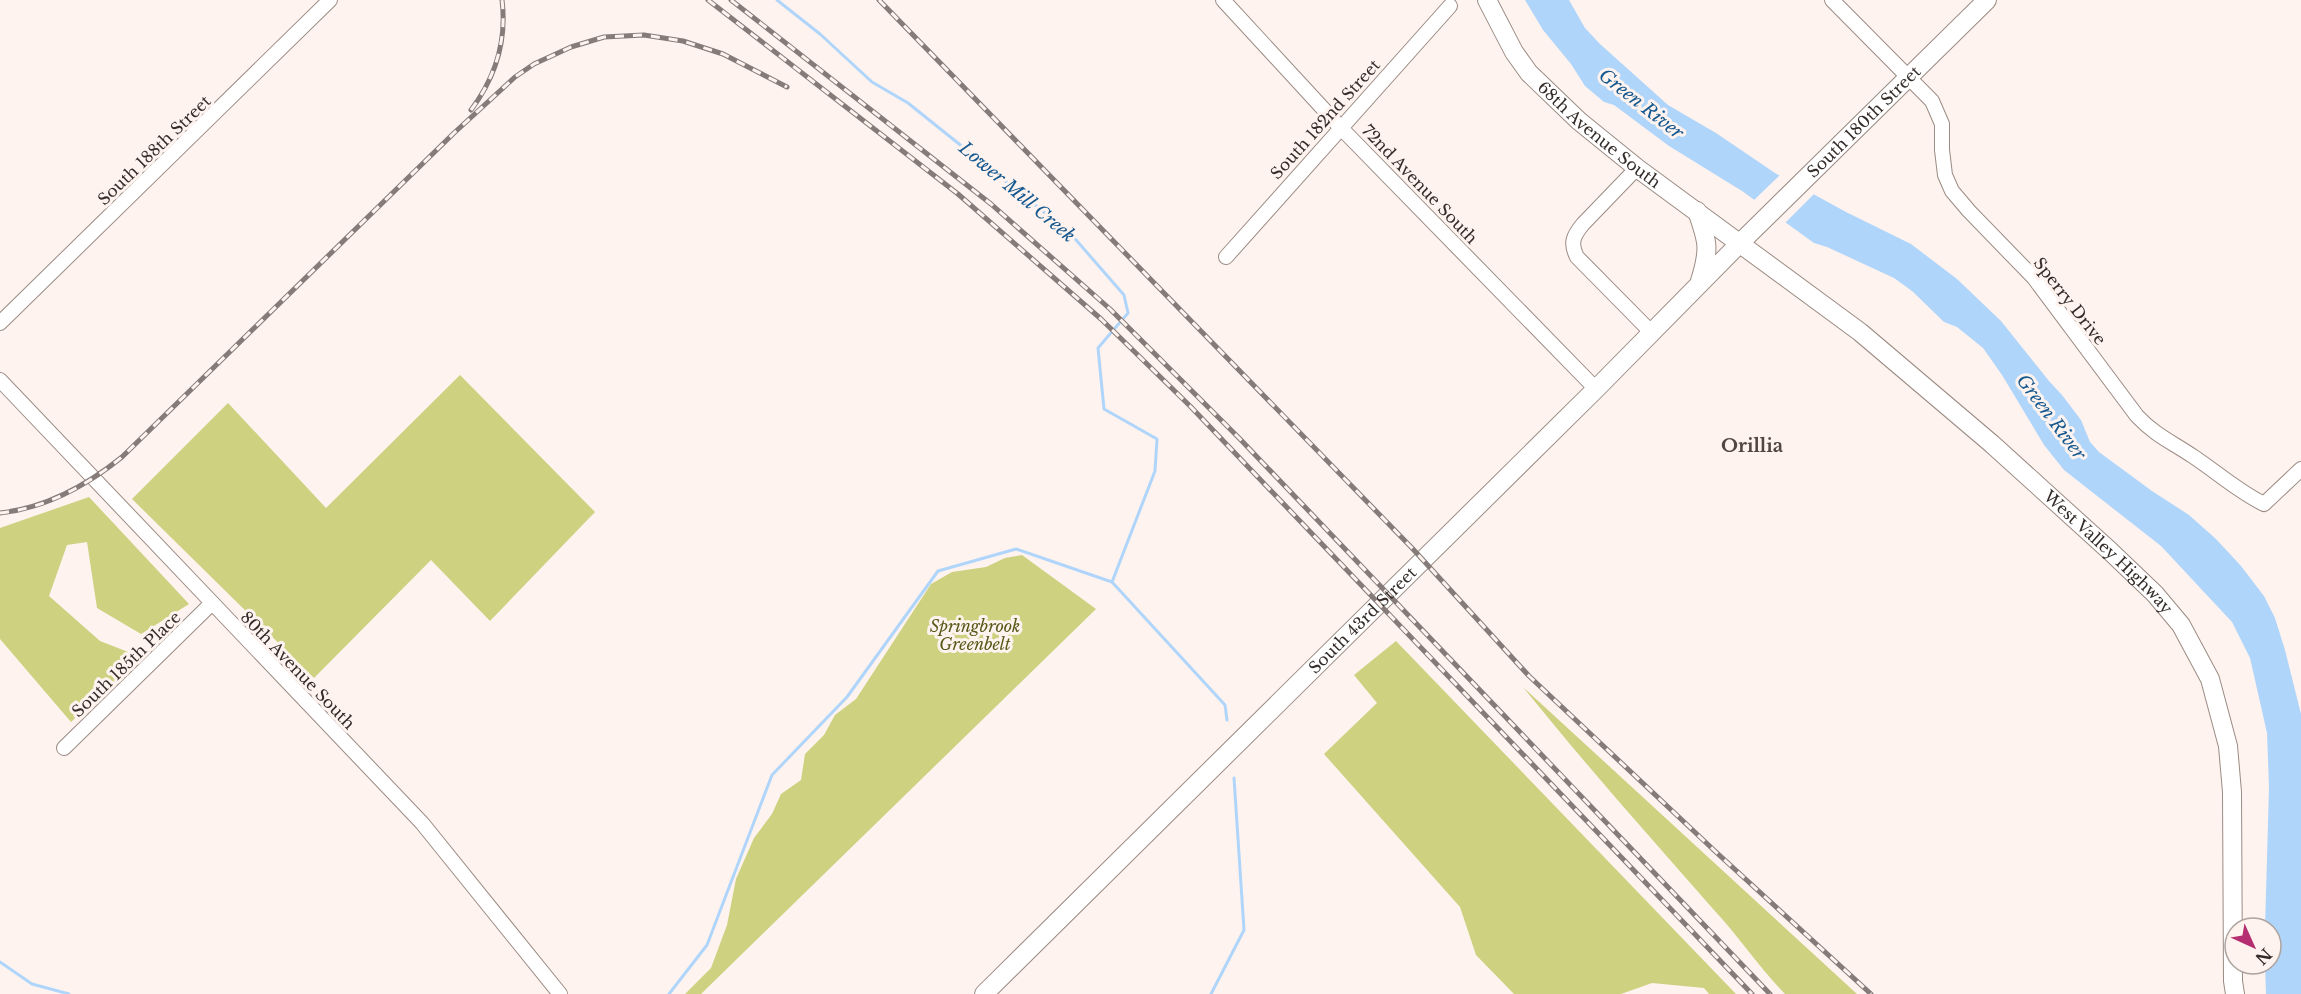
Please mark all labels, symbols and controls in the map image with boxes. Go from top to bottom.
street label: South 182nd Street [1266,55,1384,183]
street label: South 180th Street [1803,61,1925,182]
water label: Green River [1594,64,1688,144]
street label: 68th Avenue South [1534,77,1665,192]
street label: South 188th Street [93,91,215,209]
street label: 72nd Avenue South [1358,120,1482,248]
water label: Lower Mill Creek [954,136,1079,247]
street label: Sperry Drive [2030,253,2110,349]
water label: Green River [2012,370,2091,465]
district label: Orillia [1721,435,1784,457]
street label: West Valley Highway [2039,485,2178,618]
street label: South 43rd Street [1304,562,1420,678]
street label: South 185th Place [67,607,185,721]
street label: 80th Avenue South [237,607,359,733]
park label: Springbrook Greenbelt [930,616,1020,654]
north arrow [2223,916,2283,976]
text: N [2251,944,2276,969]

